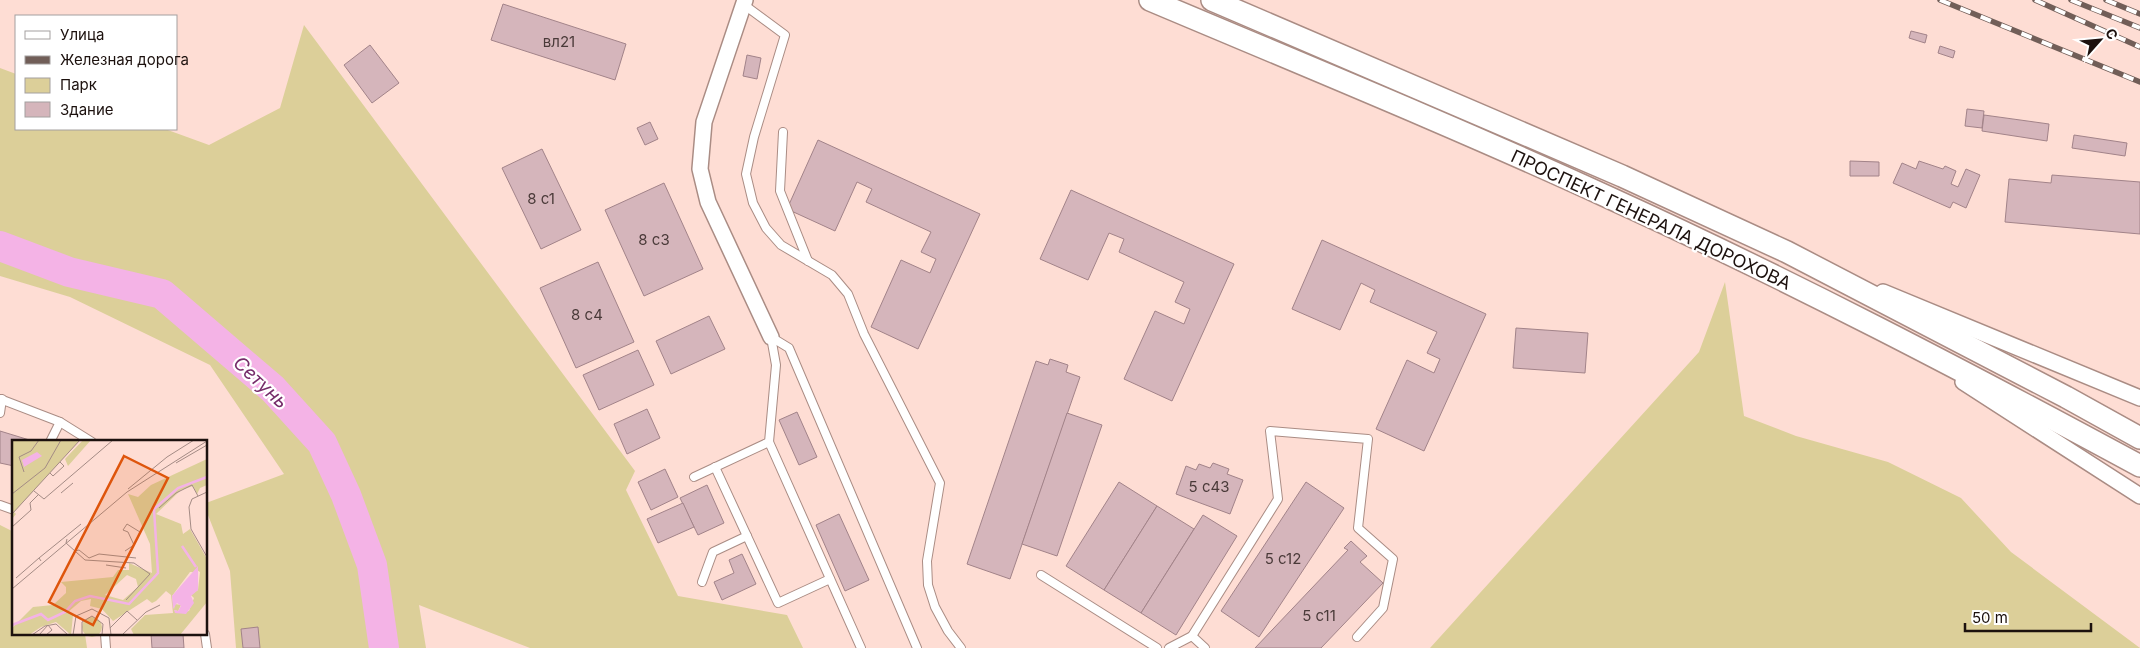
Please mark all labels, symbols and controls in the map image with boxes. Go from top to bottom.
legend [15,15,178,130]
north arrow [2075,15,2125,65]
text: Улица [60,25,104,44]
text: С [2102,25,2122,42]
house number: вл21 [543,32,575,51]
text: Железная дорога [60,50,189,69]
text: Парк [60,75,97,94]
text: Здание [60,100,114,119]
street label: ПРОСПЕКТ ГЕНЕРАЛА ДОРОХОВА [1508,145,1795,294]
house number: 8 с1 [527,189,555,208]
house number: 8 с3 [638,230,670,249]
house number: 8 с4 [571,305,603,324]
water label: Сетунь [228,351,293,413]
inset map [12,440,208,636]
house number: 5 с43 [1189,477,1229,496]
house number: 5 с12 [1265,549,1301,568]
scale bar [1965,600,2091,632]
house number: 5 с11 [1302,606,1336,625]
text: 50 m [1972,608,2008,627]

